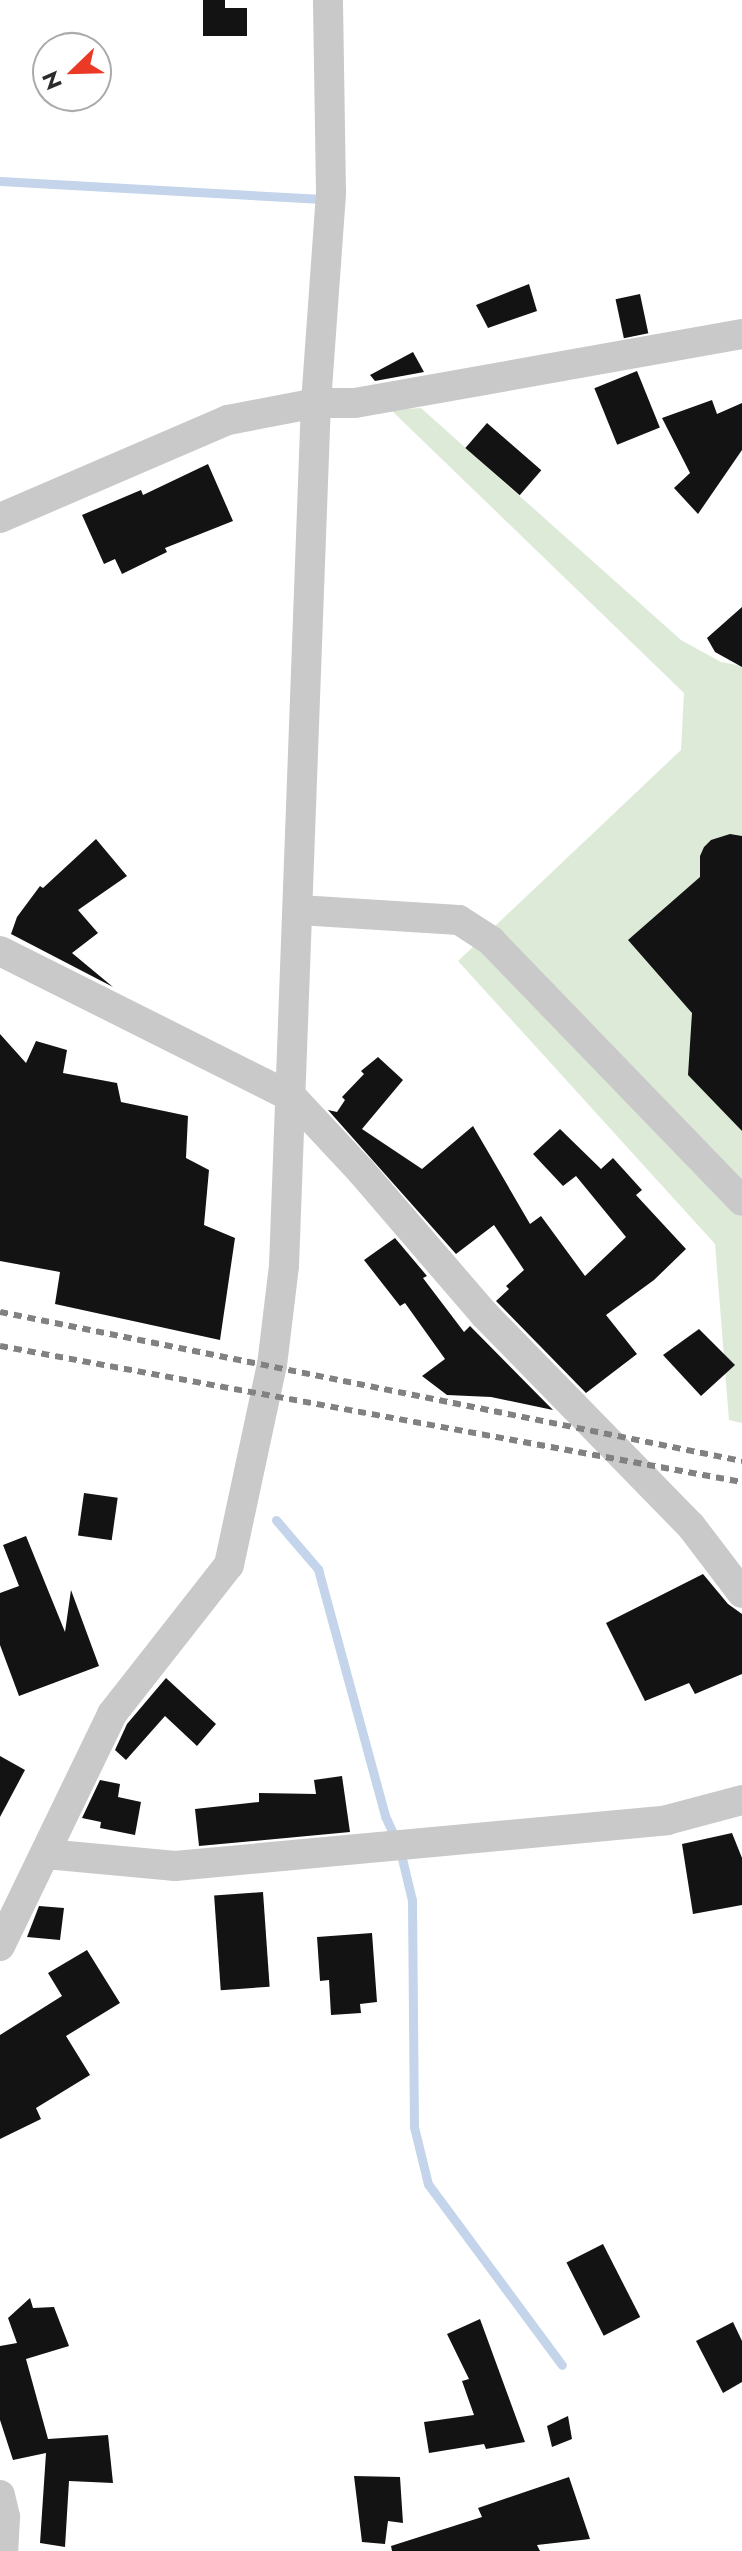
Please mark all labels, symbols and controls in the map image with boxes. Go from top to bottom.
north arrow [32,32,112,112]
text: N [34,66,70,95]

